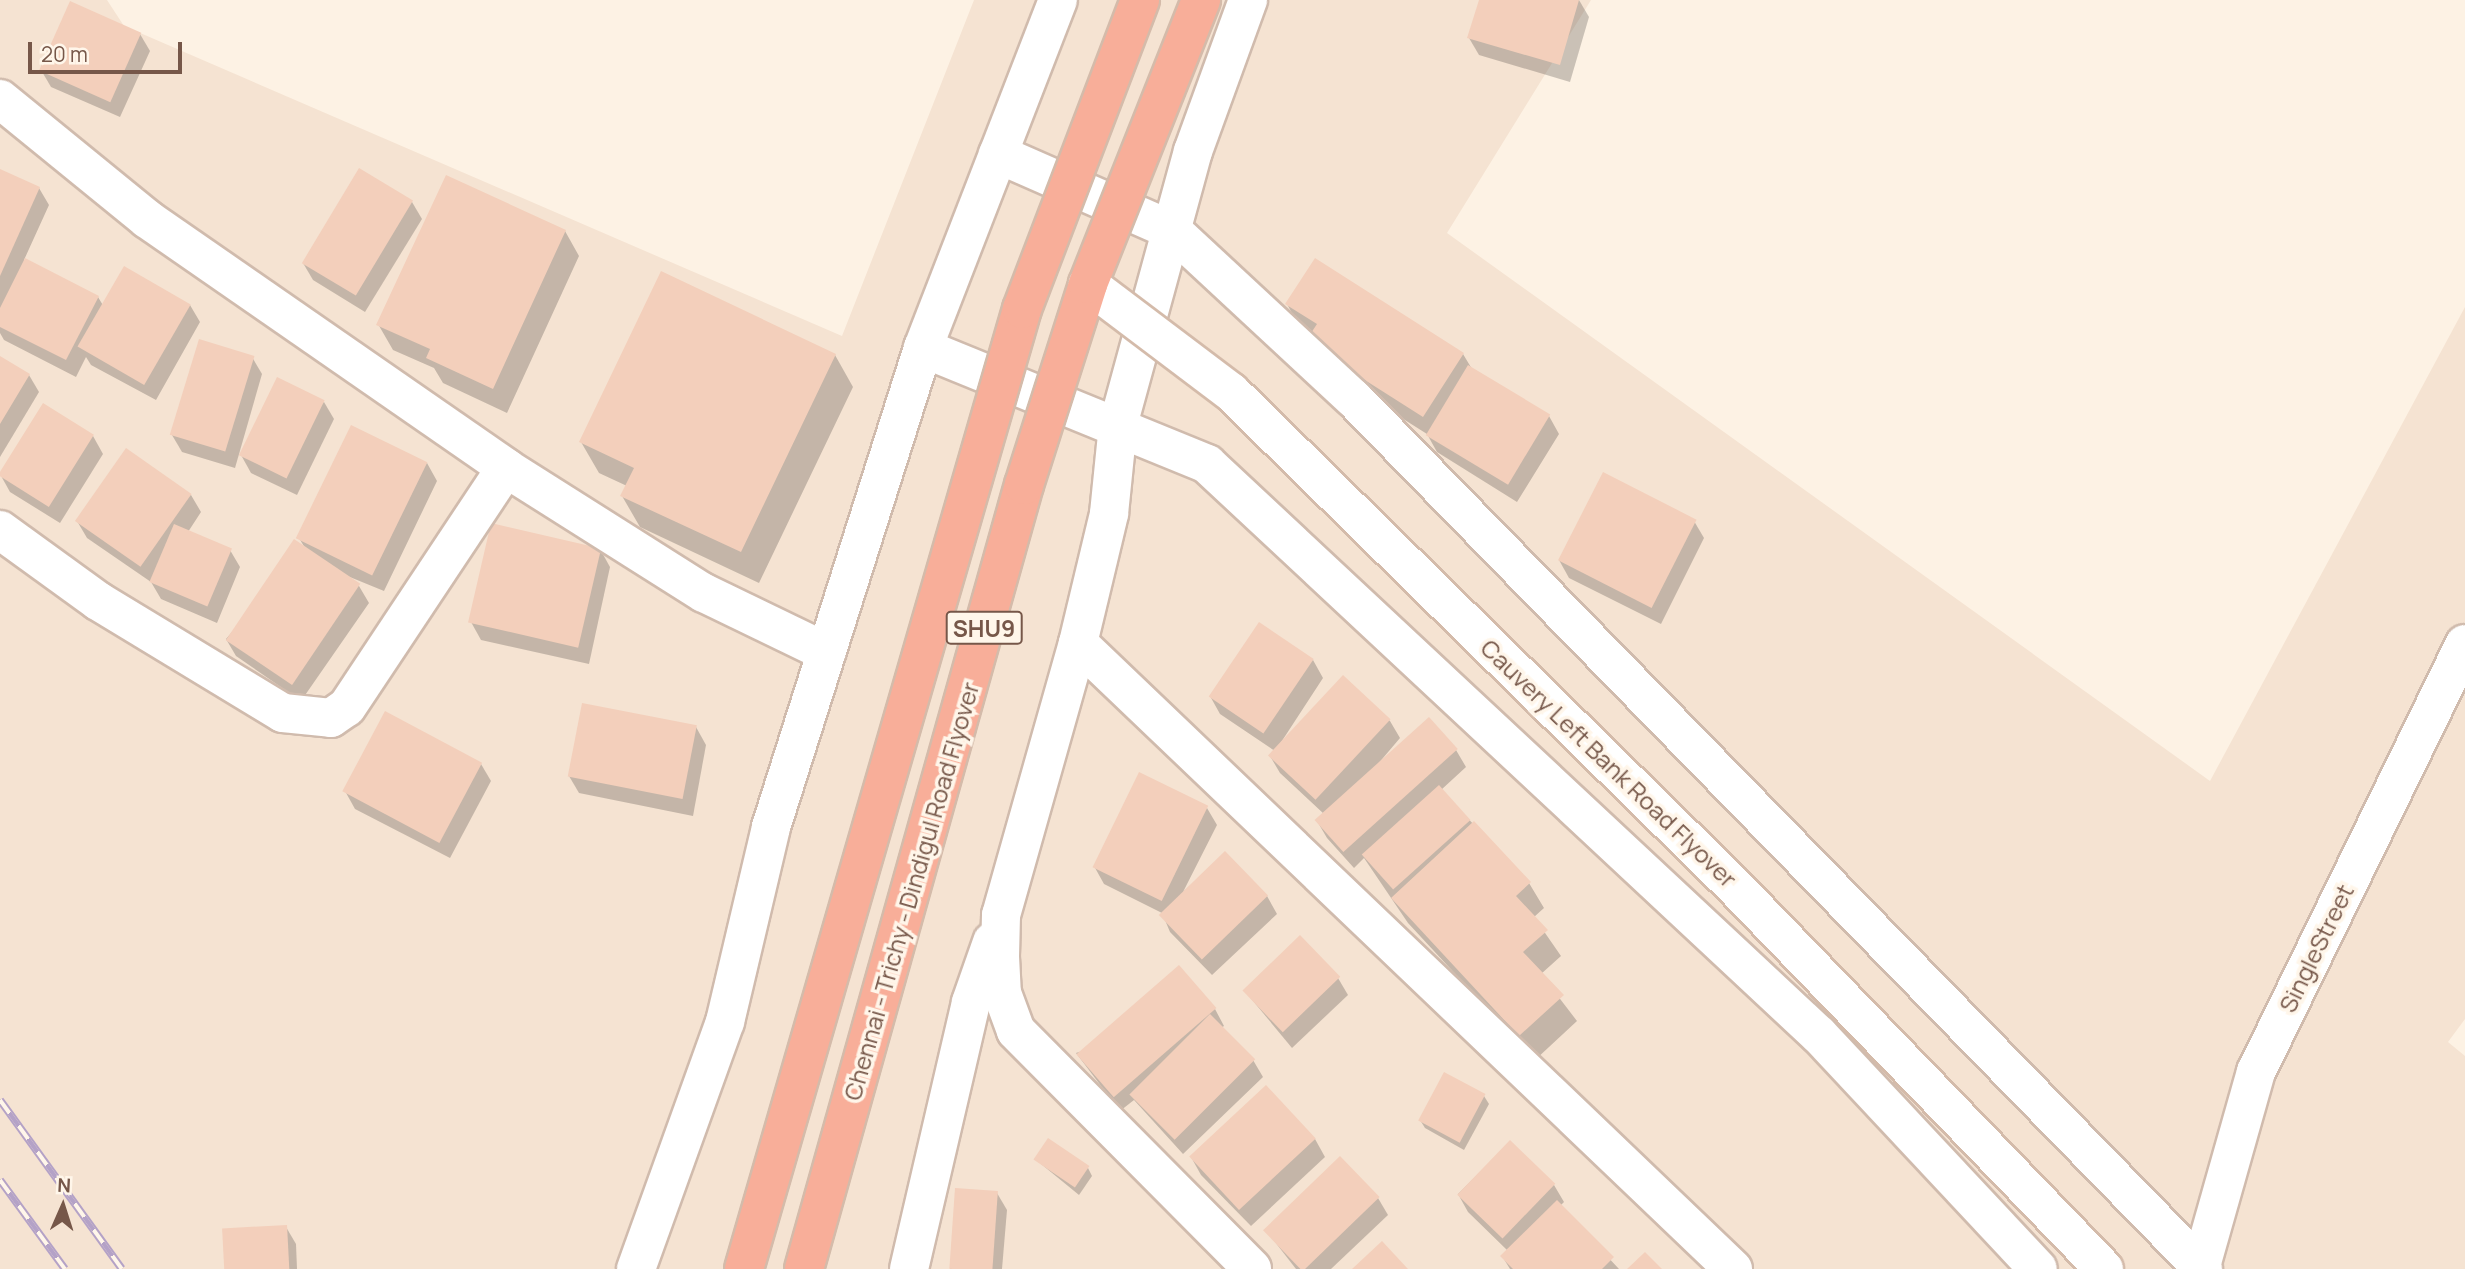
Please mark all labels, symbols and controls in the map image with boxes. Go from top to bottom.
scale bar [32,28,186,72]
text: 20 m [41,40,88,68]
road number: SHU9 [946,608,1023,648]
street label: Cauvery Left Bank Road Flyover [1475,633,1743,893]
street label: Chennai - Trichy - Dindigul Road Flyover [837,679,985,1103]
street label: SingleStreet [2273,879,2359,1017]
north arrow [28,1171,98,1241]
text: N [57,1172,72,1198]

